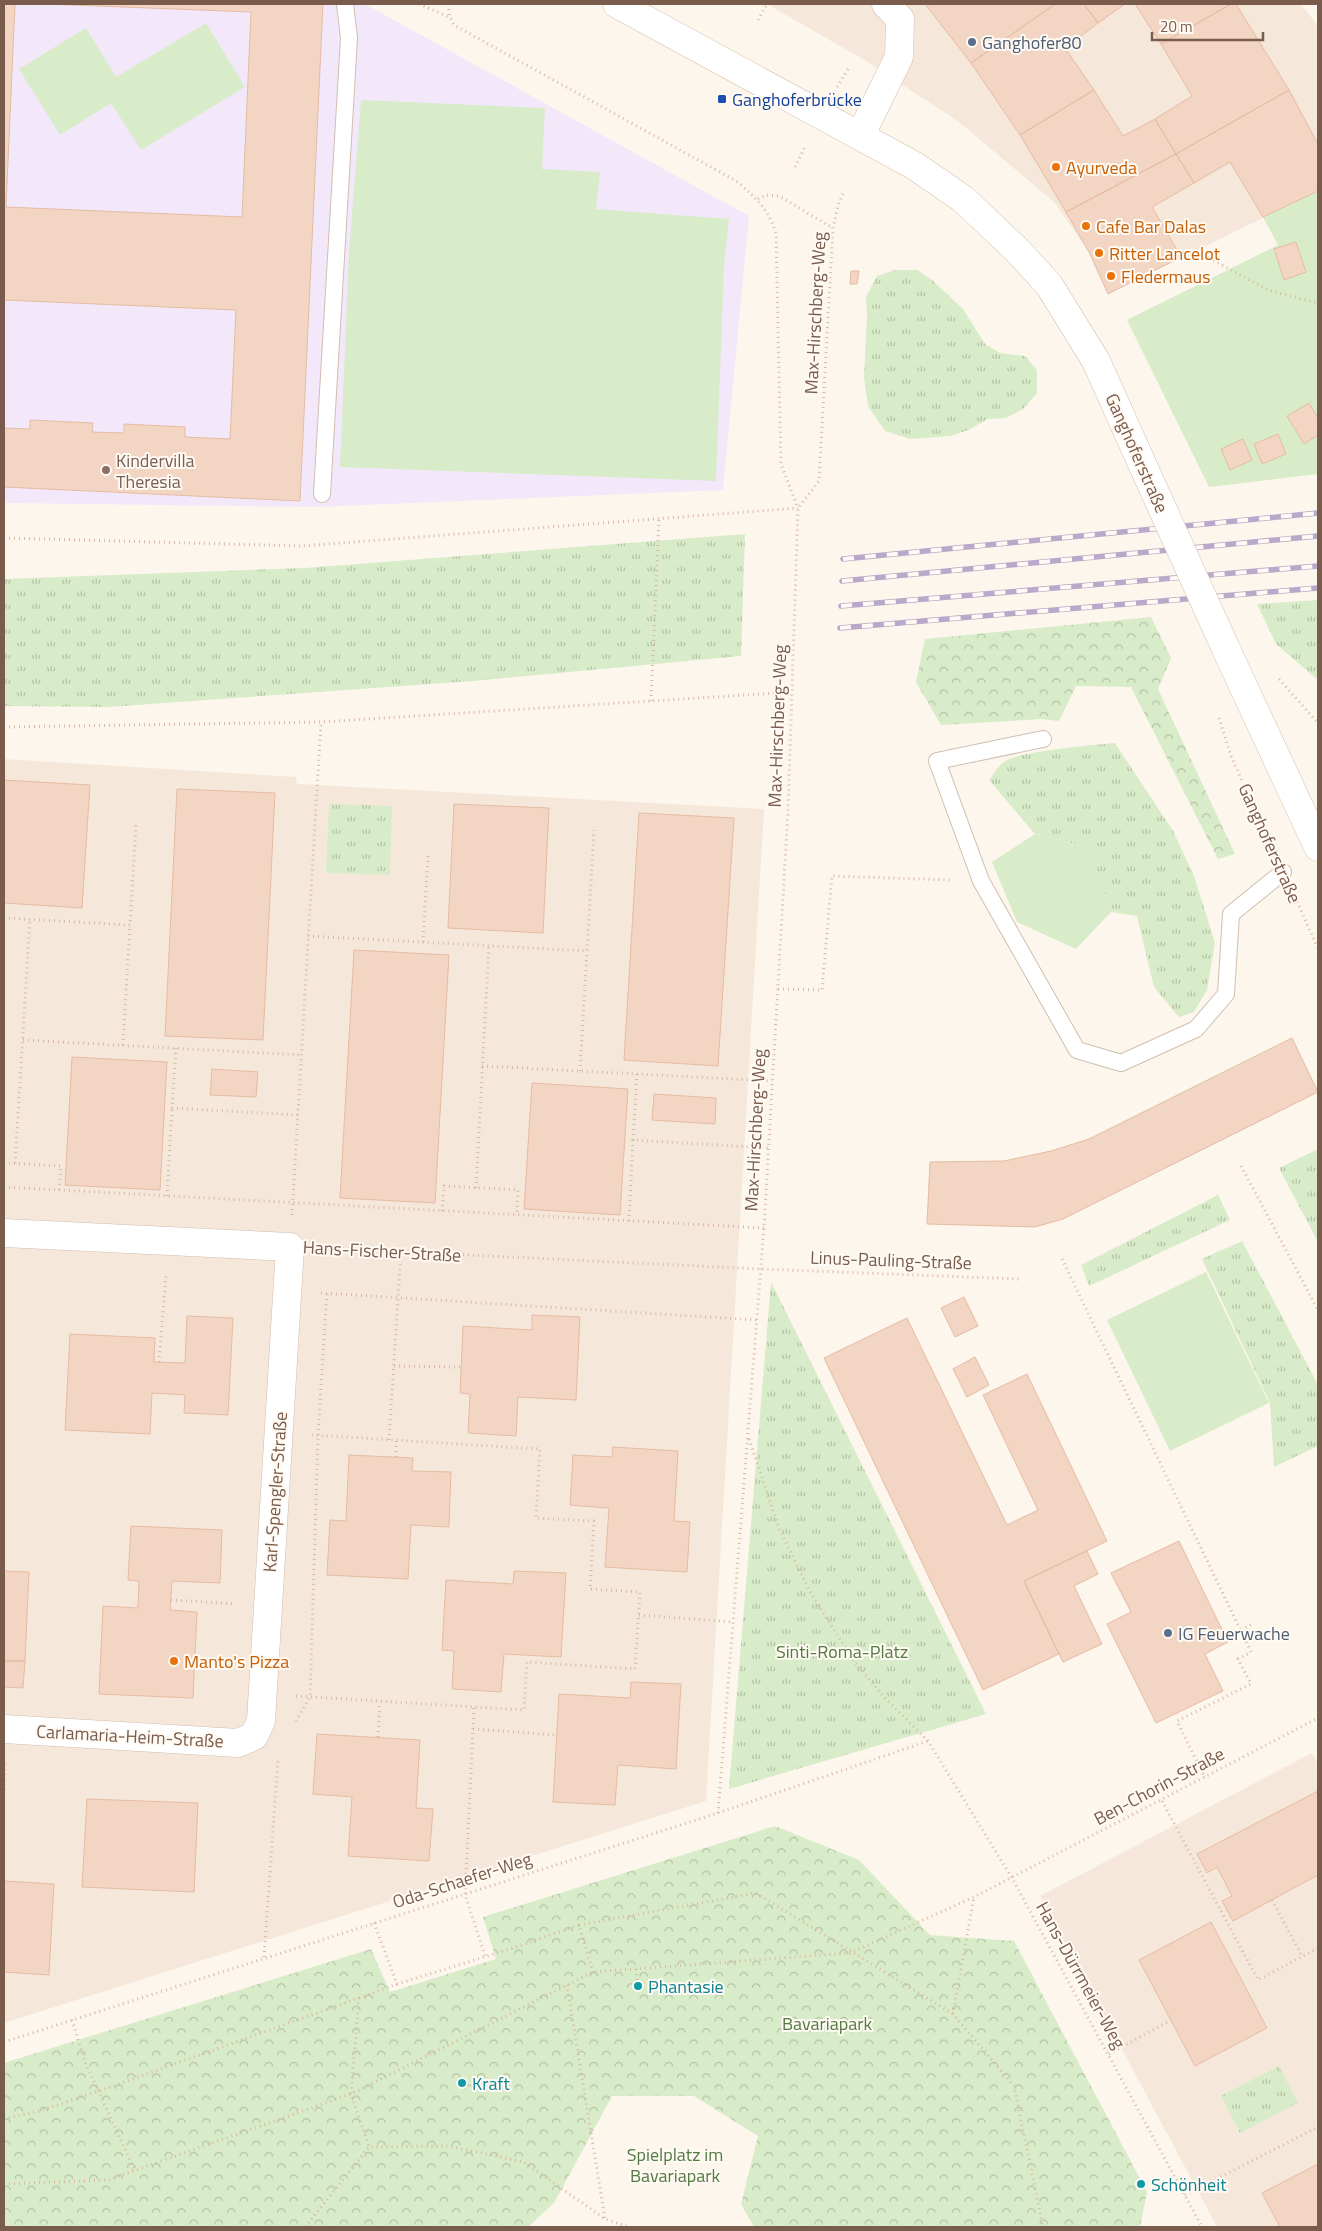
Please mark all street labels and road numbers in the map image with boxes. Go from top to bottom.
street label: Max-Hirschberg-Weg [797,231,833,395]
street label: Ganghoferstraße [1098,389,1176,517]
street label: Max-Hirschberg-Weg [761,644,793,808]
street label: Ganghoferstraße [1231,779,1309,907]
street label: Max-Hirschberg-Weg [737,1048,773,1212]
street label: Hans-Fischer-Straße [302,1233,462,1269]
street label: Linus-Pauling-Straße [810,1244,972,1276]
street label: Karl-Spengler-Straße [256,1411,294,1573]
street label: Carlamaria-Heim-Straße [36,1718,224,1754]
street label: Ben-Chorin-Straße [1089,1740,1229,1832]
street label: Oda-Schaefer-Weg [389,1845,535,1915]
street label: Hans-Dürrmeier-Weg [1029,1896,1133,2054]

